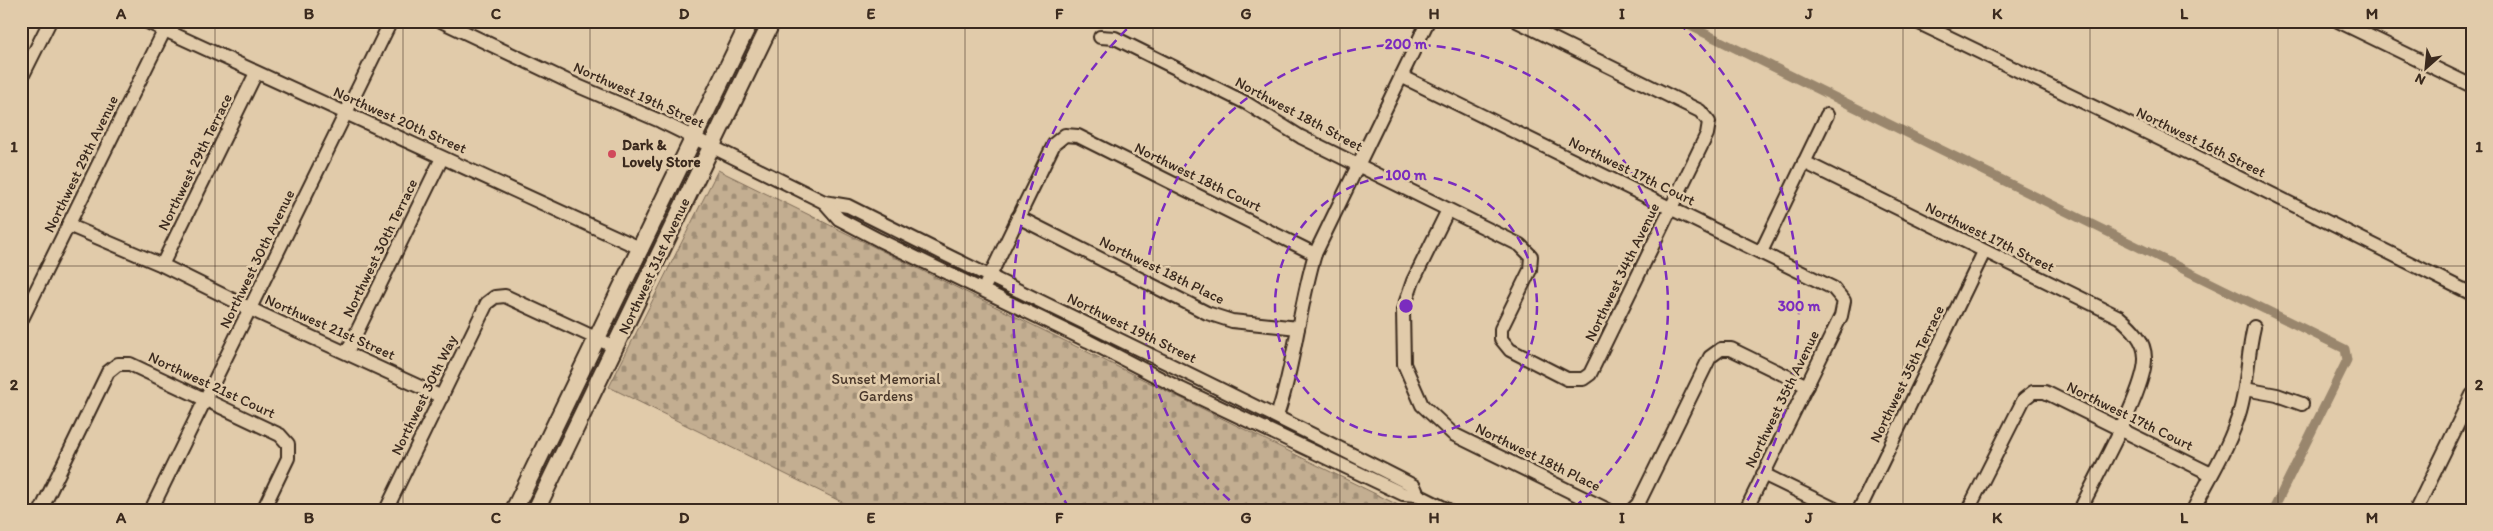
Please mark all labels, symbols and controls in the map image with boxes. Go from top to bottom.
text: A [115,4,127,23]
text: B [304,4,315,23]
text: C [491,4,502,23]
text: D [679,4,690,23]
text: E [867,4,876,23]
text: F [1055,4,1064,23]
text: G [1240,4,1252,23]
text: H [1428,4,1440,23]
text: I [1619,4,1625,23]
text: J [1804,4,1813,23]
text: K [1992,4,2003,23]
text: L [2180,4,2189,23]
text: M [2366,4,2378,23]
text: 200 m [1385,35,1428,53]
north arrow [2400,42,2450,92]
street label: Northwest 19th Street [571,58,708,132]
text: N [2412,69,2428,89]
street label: Northwest 18th Street [1232,73,1366,155]
street label: Northwest 20th Street [331,82,470,158]
street label: Northwest 29th Terrace [154,91,236,233]
street label: Northwest 29th Avenue [40,92,122,236]
street label: Northwest 16th Street [2133,103,2269,181]
street label: Northwest 17th Court [1566,133,1699,210]
place label: Dark & Lovely Store [622,136,701,172]
text: 1 [10,137,18,156]
text: 1 [2475,137,2483,156]
street label: Northwest 18th Court [1131,138,1265,216]
marker: Dark & Lovely Store [606,148,618,160]
text: 100 m [1385,166,1427,184]
street label: Northwest 30th Terrace [339,176,421,320]
street label: Northwest 30th Avenue [216,187,298,331]
street label: Northwest 31st Avenue [614,195,694,337]
street label: Northwest 17th Street [1923,198,2058,276]
street label: Northwest 34th Avenue [1581,200,1663,344]
street label: Northwest 18th Place [1096,232,1228,308]
street label: Northwest 19th Street [1064,289,1200,367]
street label: Northwest 21st Street [262,290,398,364]
centre of rings [1397,297,1415,315]
text: 300 m [1778,297,1821,315]
street label: Northwest 35th Terrace [1866,302,1948,446]
street label: Northwest 35th Avenue [1741,327,1823,471]
street label: Northwest 30th Way [387,332,461,458]
street label: Northwest 21st Court [146,348,279,422]
park label: Sunset Memorial Gardens [832,370,941,405]
text: 2 [10,375,19,394]
text: 2 [2475,375,2484,394]
street label: Northwest 17th Court [2064,378,2197,455]
street label: Northwest 18th Place [1472,419,1604,495]
text: A [115,508,127,527]
text: B [304,508,315,527]
text: C [491,508,502,527]
text: D [679,508,690,527]
text: E [867,508,876,527]
text: F [1055,508,1064,527]
text: G [1240,508,1252,527]
text: H [1428,508,1440,527]
text: I [1619,508,1625,527]
text: J [1804,508,1813,527]
text: K [1992,508,2003,527]
text: L [2180,508,2189,527]
text: M [2366,508,2378,527]

